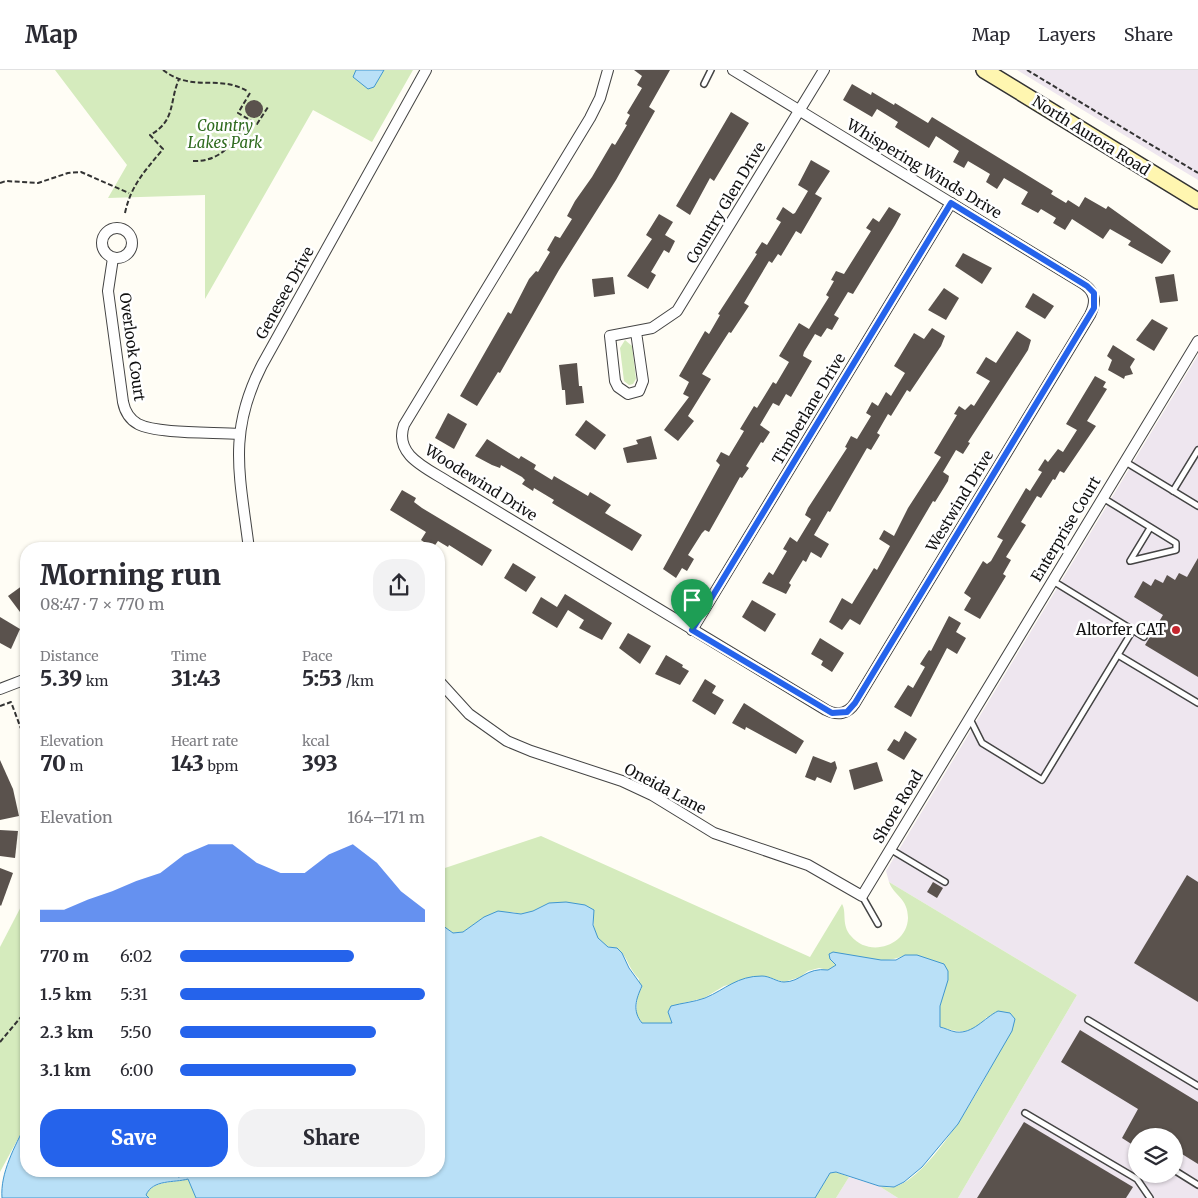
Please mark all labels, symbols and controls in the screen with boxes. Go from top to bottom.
text: Map [25,19,78,50]
text: Map [972,23,1010,46]
text: Layers [1038,23,1096,46]
text: Share [1124,23,1173,46]
street label: North Aurora Road [1029,92,1154,180]
street label: Whispering Winds Drive [842,114,1005,222]
park label: Country Lakes Park [188,116,263,152]
street label: Country Glen Drive [682,138,769,267]
street label: Genesee Drive [251,243,318,342]
street label: Overlook Court [115,291,150,403]
street label: Timberlane Drive [768,349,849,468]
street label: Woodewind Drive [421,440,541,525]
street label: Westwind Drive [921,446,997,556]
street label: Enterprise Court [1027,473,1105,585]
text: Morning run [40,557,221,593]
button: share [373,559,425,611]
pin [671,579,713,630]
icon: arrive [678,586,706,614]
text: 08:47 · 7 × 770 m [40,594,164,614]
place label: Altorfer CAT [1075,620,1167,639]
marker: Altorfer CAT [1170,624,1182,636]
text: Distance [40,647,99,665]
text: Time [171,647,207,665]
text: Pace [302,647,333,665]
text: 5.39 [40,665,82,692]
text: 31:43 [171,665,221,692]
text: 5:53 [302,665,342,692]
text: km [82,672,109,690]
text: /km [342,672,374,690]
text: Elevation [40,732,104,750]
text: Heart rate [171,732,238,750]
text: kcal [302,732,330,750]
text: 70 [40,750,66,777]
text: 143 [171,750,204,777]
text: 393 [302,750,338,777]
text: m [66,757,83,775]
text: bpm [204,757,238,775]
street label: Oneida Lane [621,759,710,818]
street label: Shore Road [868,767,927,847]
text: Elevation [40,807,113,827]
text: 164–171 m [347,807,425,827]
text: 770 m [40,946,89,966]
text: 6:02 [120,946,152,966]
text: 1.5 km [40,984,92,1004]
text: 5:31 [120,984,148,1004]
text: 2.3 km [40,1022,93,1042]
text: 5:50 [120,1022,151,1042]
text: 3.1 km [40,1060,91,1080]
text: 6:00 [120,1060,154,1080]
button: Save [40,1109,228,1167]
button: Share [238,1109,425,1167]
map controls [1128,1128,1183,1183]
button: layers [1128,1128,1183,1183]

